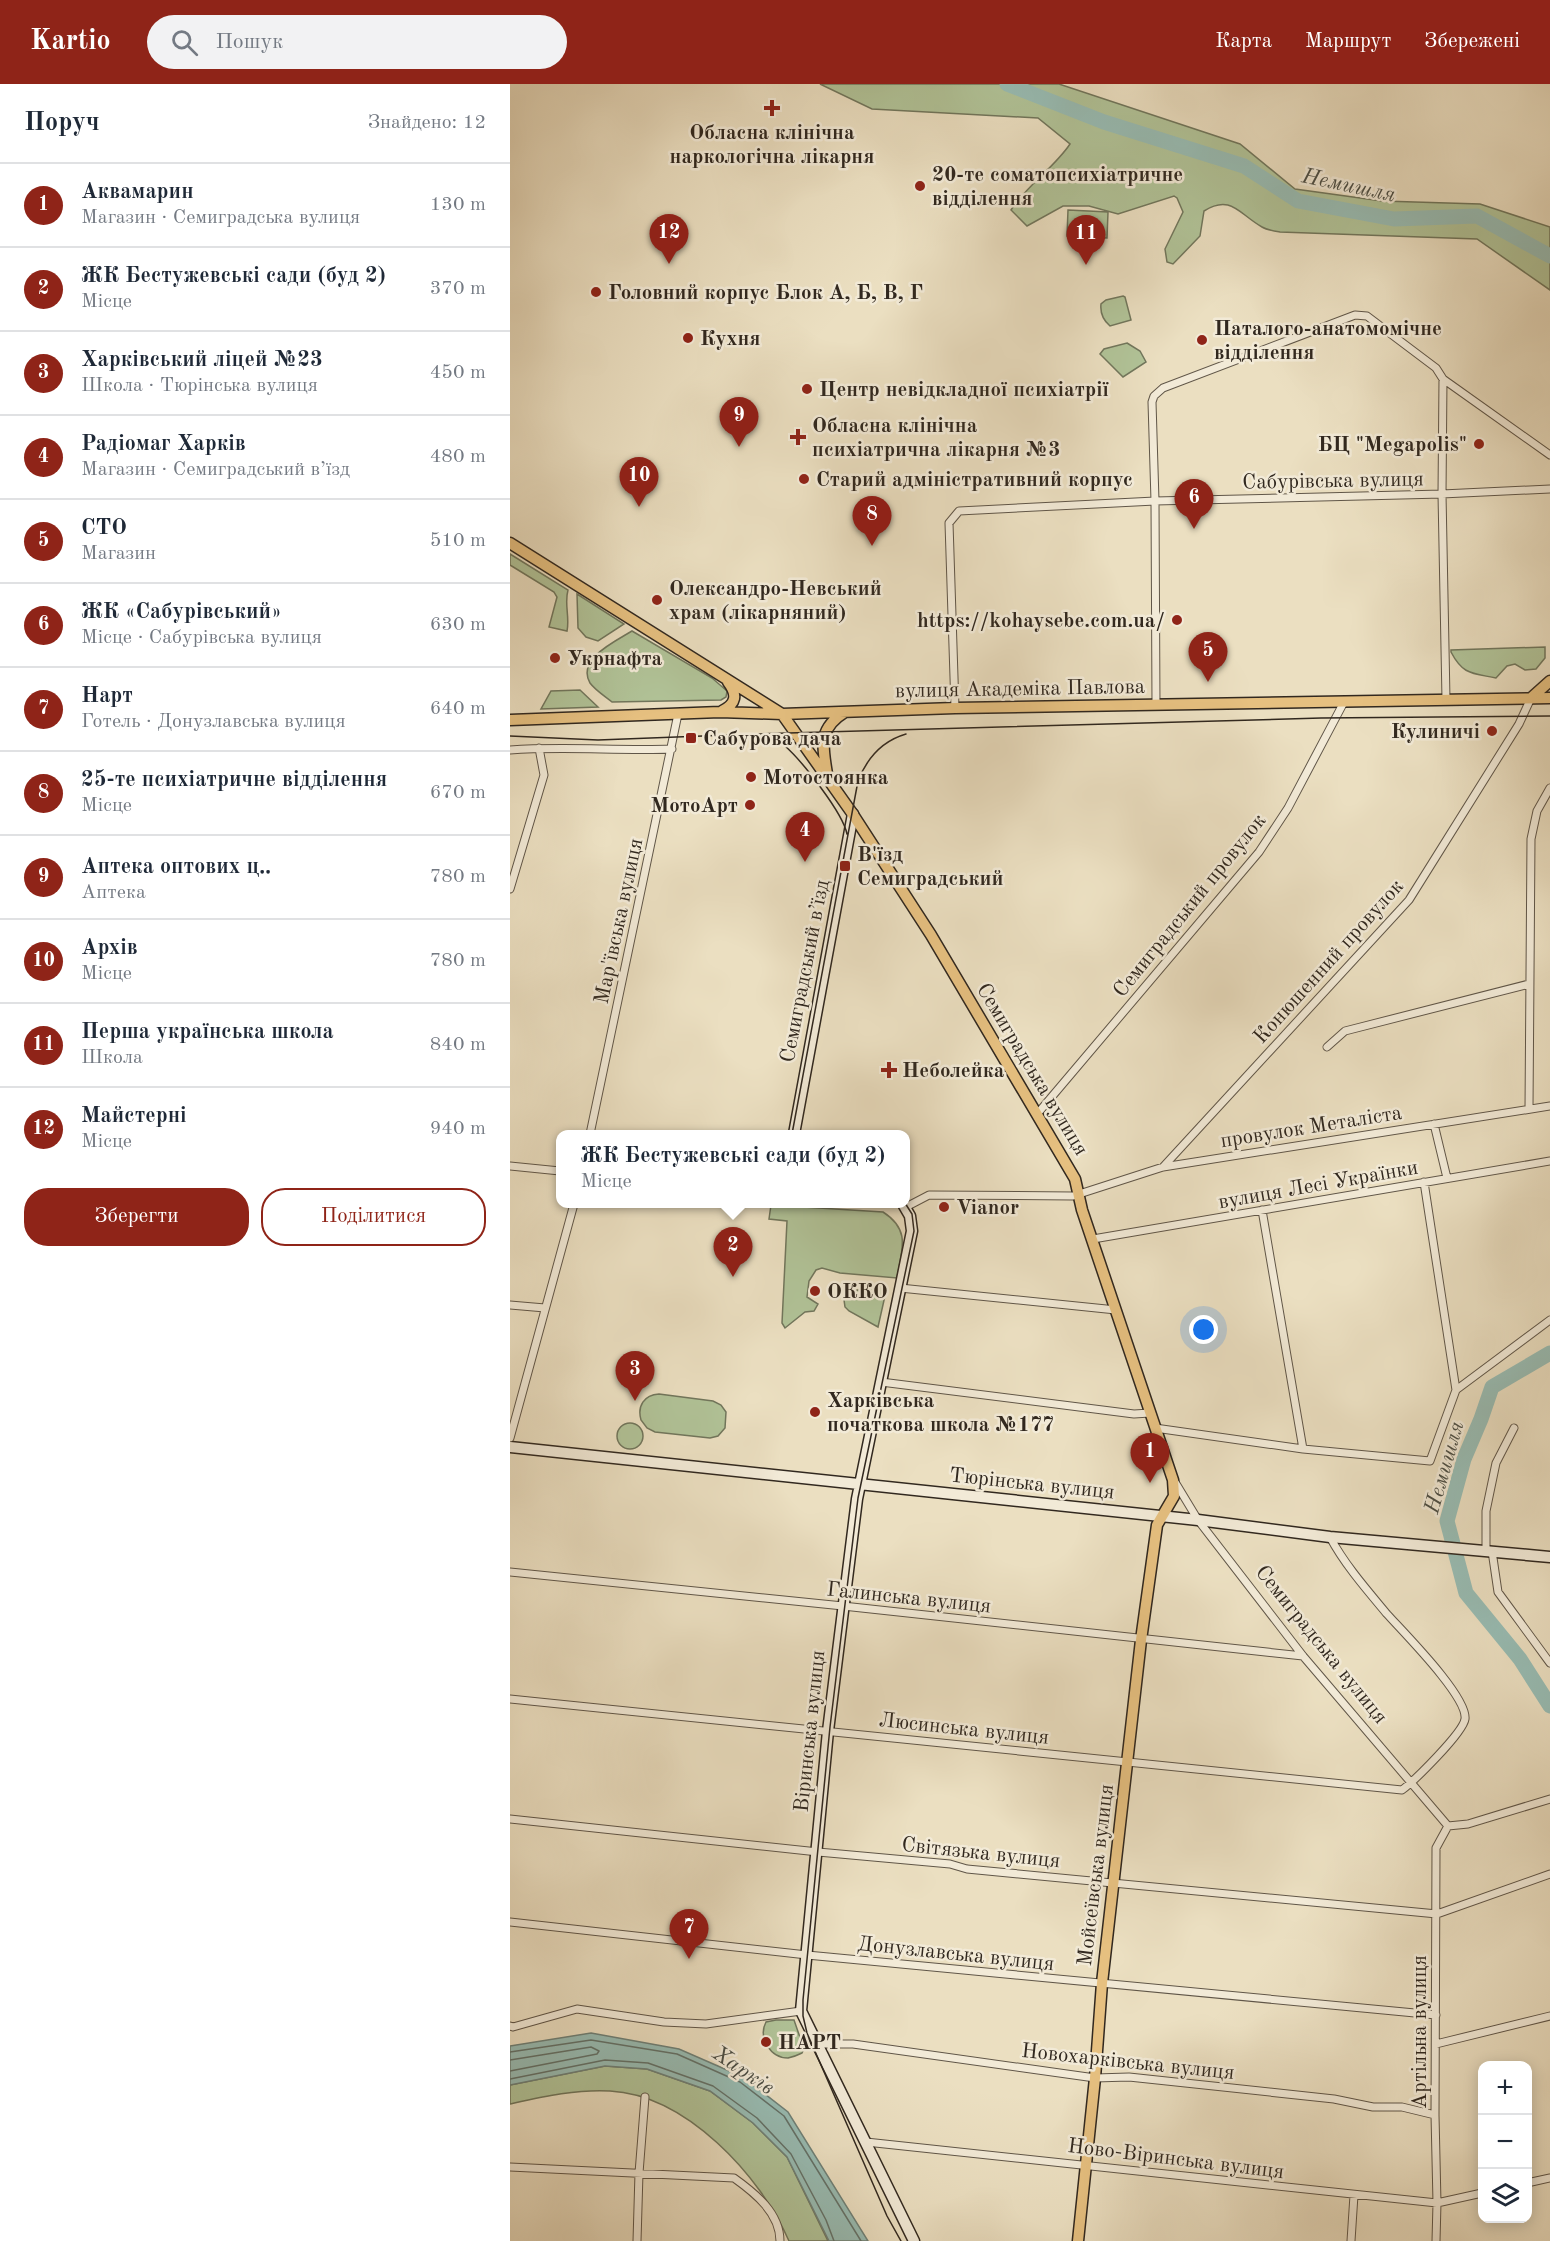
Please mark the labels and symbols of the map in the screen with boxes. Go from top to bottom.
marker: Обласна клінічна наркологічна лікарня [763,99,781,117]
place label: Обласна клінічна наркологічна лікарня [670,123,874,168]
place label: 20-те соматопсихіатричне відділення [932,165,1183,210]
water label: Немишля [1299,165,1397,207]
marker: 20-те соматопсихіатричне відділення [913,179,927,193]
pin: 12 [650,214,688,264]
pin: 11 [1066,216,1106,265]
place label: Головний корпус Блок А, Б, В, Г [608,283,923,304]
marker: Головний корпус Блок А, Б, В, Г [589,285,603,299]
place label: Паталого-анатомомічне відділення [1214,319,1442,364]
place label: Кухня [700,329,760,350]
marker: Кухня [681,331,695,345]
marker: Паталого-анатомомічне відділення [1195,333,1209,347]
place label: Центр невідкладної психіатрії [819,380,1109,401]
marker: Центр невідкладної психіатрії [800,382,814,396]
pin: 9 [720,398,758,447]
place label: Обласна клінічна психіатрична лікарня №3 [812,416,1060,461]
marker: Обласна клінічна психіатрична лікарня №3 [789,428,807,446]
place label: БЦ "Megapolis" [1318,435,1467,456]
marker: БЦ "Megapolis" [1472,437,1486,451]
pin: 10 [620,458,658,507]
street label: Сабурівська вулиця [1242,469,1424,494]
place label: Старий адміністративний корпус [816,470,1133,491]
marker: Старий адміністративний корпус [797,472,811,486]
pin: 6 [1174,480,1214,529]
pin: 8 [852,496,892,546]
place label: Олександро-Невський храм (лікарняний) [669,579,882,624]
marker: Олександро-Невський храм (лікарняний) [650,593,664,607]
place label: https://kohaysebe.com.ua/ [917,611,1165,632]
marker: https://kohaysebe.com.ua/ [1170,613,1184,627]
pin: 5 [1188,632,1228,682]
place label: Укрнафта [567,649,663,670]
marker: Укрнафта [548,651,562,665]
street label: вулиця Академіка Павлова [895,677,1145,702]
place label: Кулиничі [1391,722,1480,743]
marker: Кулиничі [1485,724,1499,738]
place label: Сабурова дача [703,729,842,750]
marker: Сабурова дача [684,731,698,745]
place label: Мотостоянка [763,768,889,789]
marker: Мотостоянка [744,770,758,784]
place label: МотоАрт [651,796,738,817]
marker: МотоАрт [743,798,757,812]
street label: Семиградський провулок [1110,810,1271,1002]
pin: 4 [786,812,824,862]
street label: Мар'ївська вулиця [592,836,647,1006]
place label: В'їзд Семиградський [857,845,1004,890]
marker: В'їзд Семиградський [838,859,852,873]
street label: Конюшенний провулок [1250,876,1408,1048]
street label: Семиградський в’їзд [777,877,834,1065]
street label: Семиградська вулиця [972,980,1091,1160]
marker: Неболейка [880,1061,898,1079]
place label: Неболейка [902,1061,1005,1082]
street label: провулок Металіста [1219,1103,1403,1152]
street label: вулиця Лесі Українки [1217,1158,1420,1213]
place label: Vianor [956,1198,1019,1219]
marker: Vianor [937,1200,951,1214]
pin: 2 [714,1228,752,1277]
place label: ОККО [827,1282,888,1303]
marker: ОККО [808,1284,822,1298]
your location [1189,1315,1218,1344]
pin: 3 [616,1352,654,1401]
place label: Харківська початкова школа №177 [827,1391,1054,1436]
marker: Харківська початкова школа №177 [808,1405,822,1419]
water label: Немишля [1421,1419,1469,1517]
pin: 1 [1130,1434,1170,1483]
street label: Тюрінська вулиця [948,1465,1116,1504]
street label: Семиградська вулиця [1251,1562,1391,1728]
street label: Галинська вулиця [826,1579,992,1618]
street label: Віринська вулиця [792,1649,829,1813]
street label: Люсинська вулиця [878,1710,1050,1749]
street label: Мойсеївська вулиця [1075,1783,1118,1967]
street label: Світязька вулиця [900,1835,1061,1872]
pin: 7 [670,1910,708,1959]
street label: Донузлавська вулиця [856,1934,1055,1975]
street label: Артільна вулиця [1410,1955,1431,2109]
place label: НАРТ [778,2033,841,2054]
marker: НАРТ [759,2035,773,2049]
street label: Новохарківська вулиця [1020,2041,1236,2084]
water label: Харків [708,2042,778,2099]
street label: Ново-Віринська вулиця [1066,2136,1285,2183]

